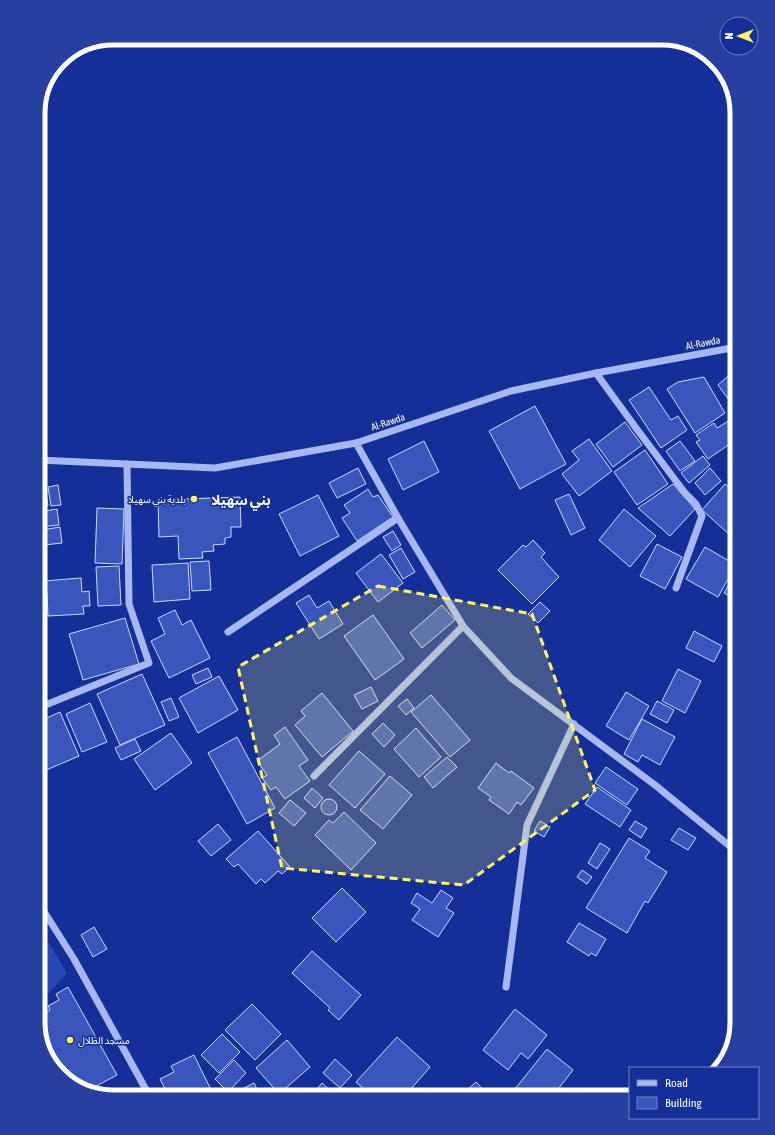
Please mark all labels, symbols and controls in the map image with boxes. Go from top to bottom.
north arrow [719,16,759,56]
text: N [723,33,735,39]
street label: Al-Rawda [685,334,722,352]
street label: Al-Rawda [370,411,407,433]
district label: بني سهيلا [211,492,271,511]
place label: بلدية بني سهيلا [128,494,186,507]
marker: بلدية بني سهيلا [189,494,199,504]
marker: مسجد الظلال [65,1035,75,1045]
place label: مسجد الظلال [78,1035,130,1047]
legend [629,1067,759,1119]
text: Road [665,1076,688,1090]
text: Building [665,1096,703,1110]

